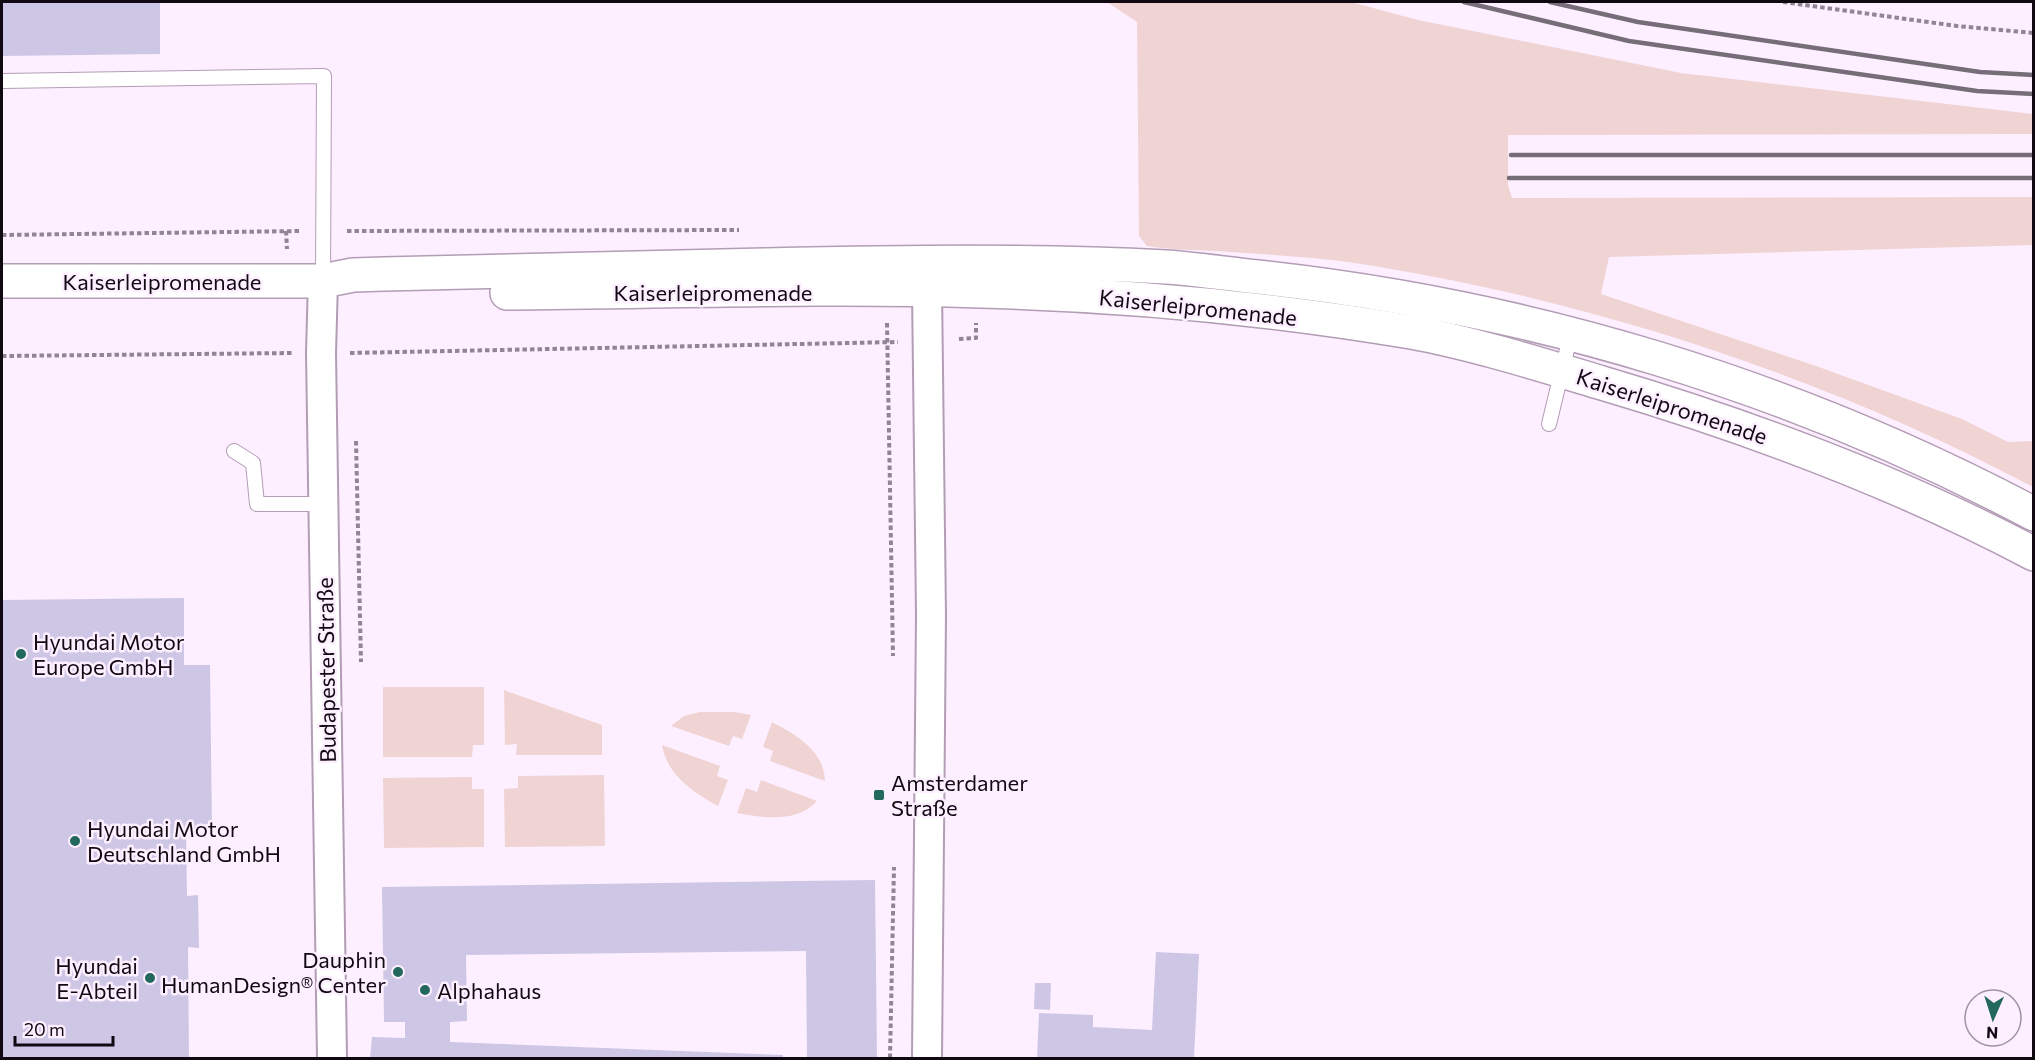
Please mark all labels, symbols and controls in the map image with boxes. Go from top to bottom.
street label: Kaiserleipromenade [63,268,261,295]
street label: Kaiserleipromenade [614,279,812,306]
street label: Kaiserleipromenade [1098,283,1298,331]
street label: Kaiserleipromenade [1573,362,1771,450]
street label: Budapester Straße [311,577,341,763]
place label: Hyundai Motor Europe GmbH [33,628,185,680]
marker: Hyundai Motor Europe GmbH [14,647,28,661]
place label: Amsterdamer Straße [891,769,1028,821]
marker: Amsterdamer Straße [872,788,886,802]
place label: Hyundai Motor Deutschland GmbH [87,815,281,867]
marker: Hyundai Motor Deutschland GmbH [68,834,82,848]
place label: Dauphin HumanDesign® Center [161,946,386,998]
place label: Hyundai E-Abteil [55,952,138,1004]
marker: Dauphin HumanDesign® Center [391,965,405,979]
marker: Hyundai E-Abteil [143,971,157,985]
place label: Alphahaus [437,977,541,1004]
marker: Alphahaus [418,983,432,997]
north arrow [1963,988,2023,1048]
scale bar [15,1009,112,1047]
text: 20 m [24,1018,65,1040]
text: N [1986,1024,1999,1043]

